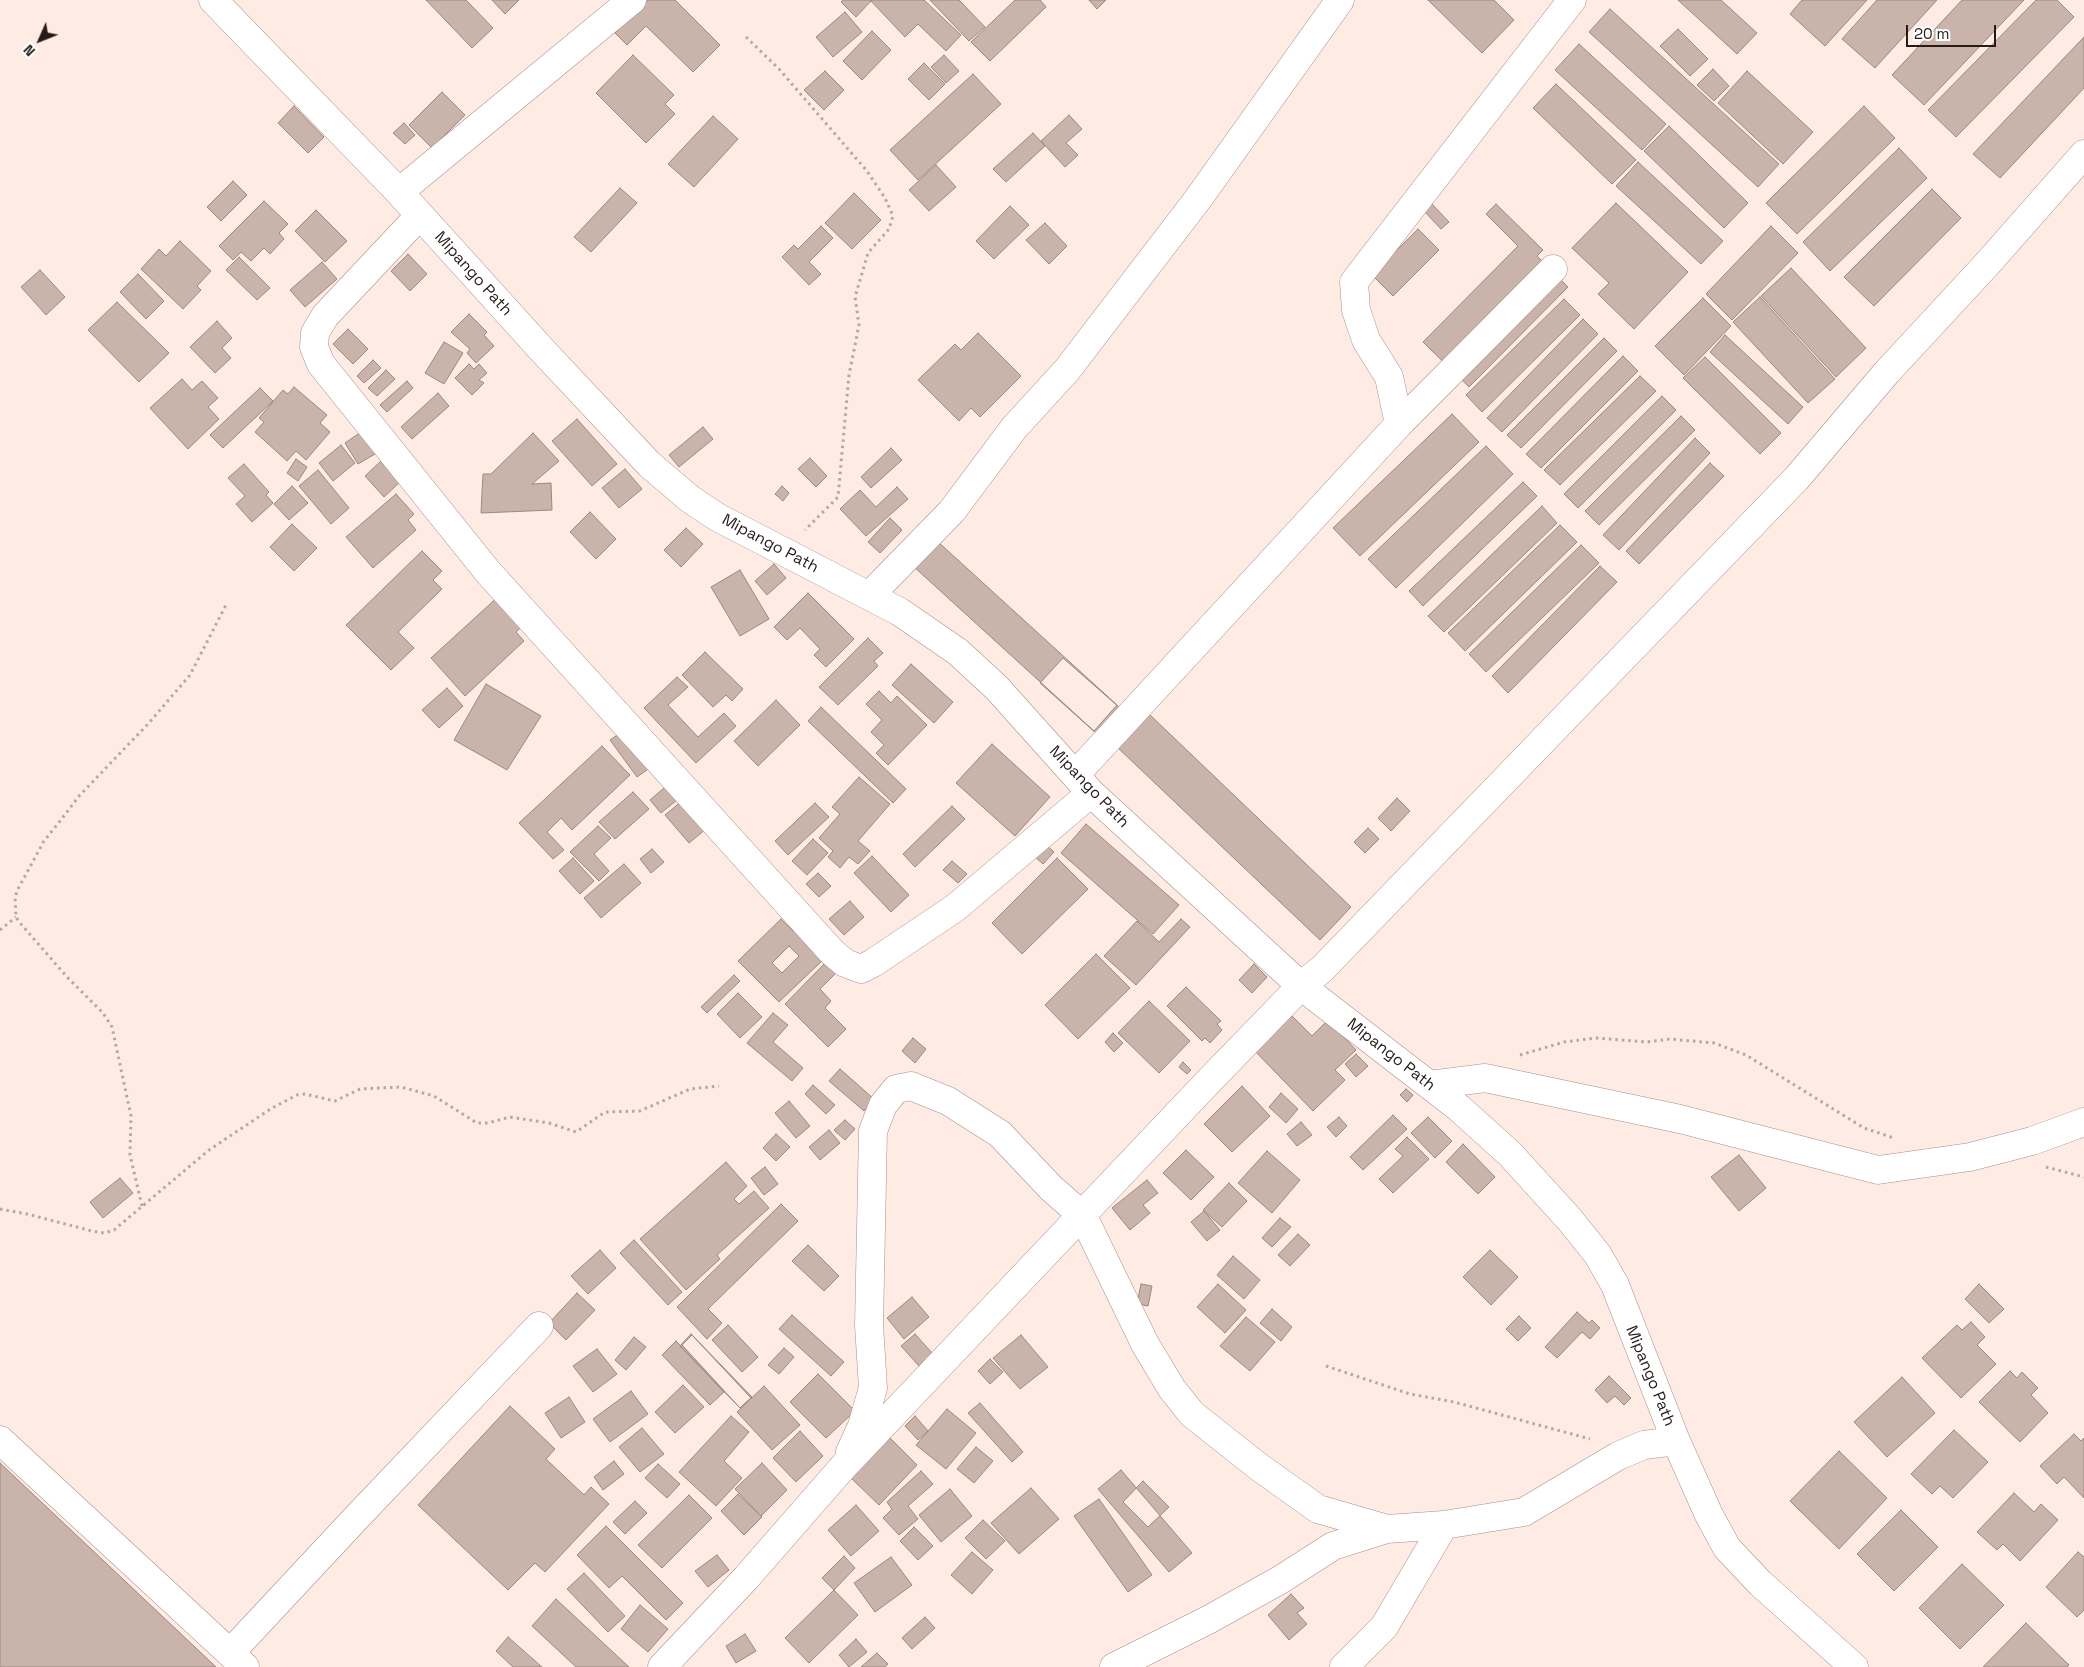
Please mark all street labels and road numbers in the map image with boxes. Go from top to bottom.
street label: Mipango Path [430,228,516,320]
street label: Mipango Path [718,510,822,578]
street label: Mipango Path [1045,742,1133,832]
street label: Mipango Path [1343,1015,1439,1095]
street label: Mipango Path [1621,1323,1679,1429]

